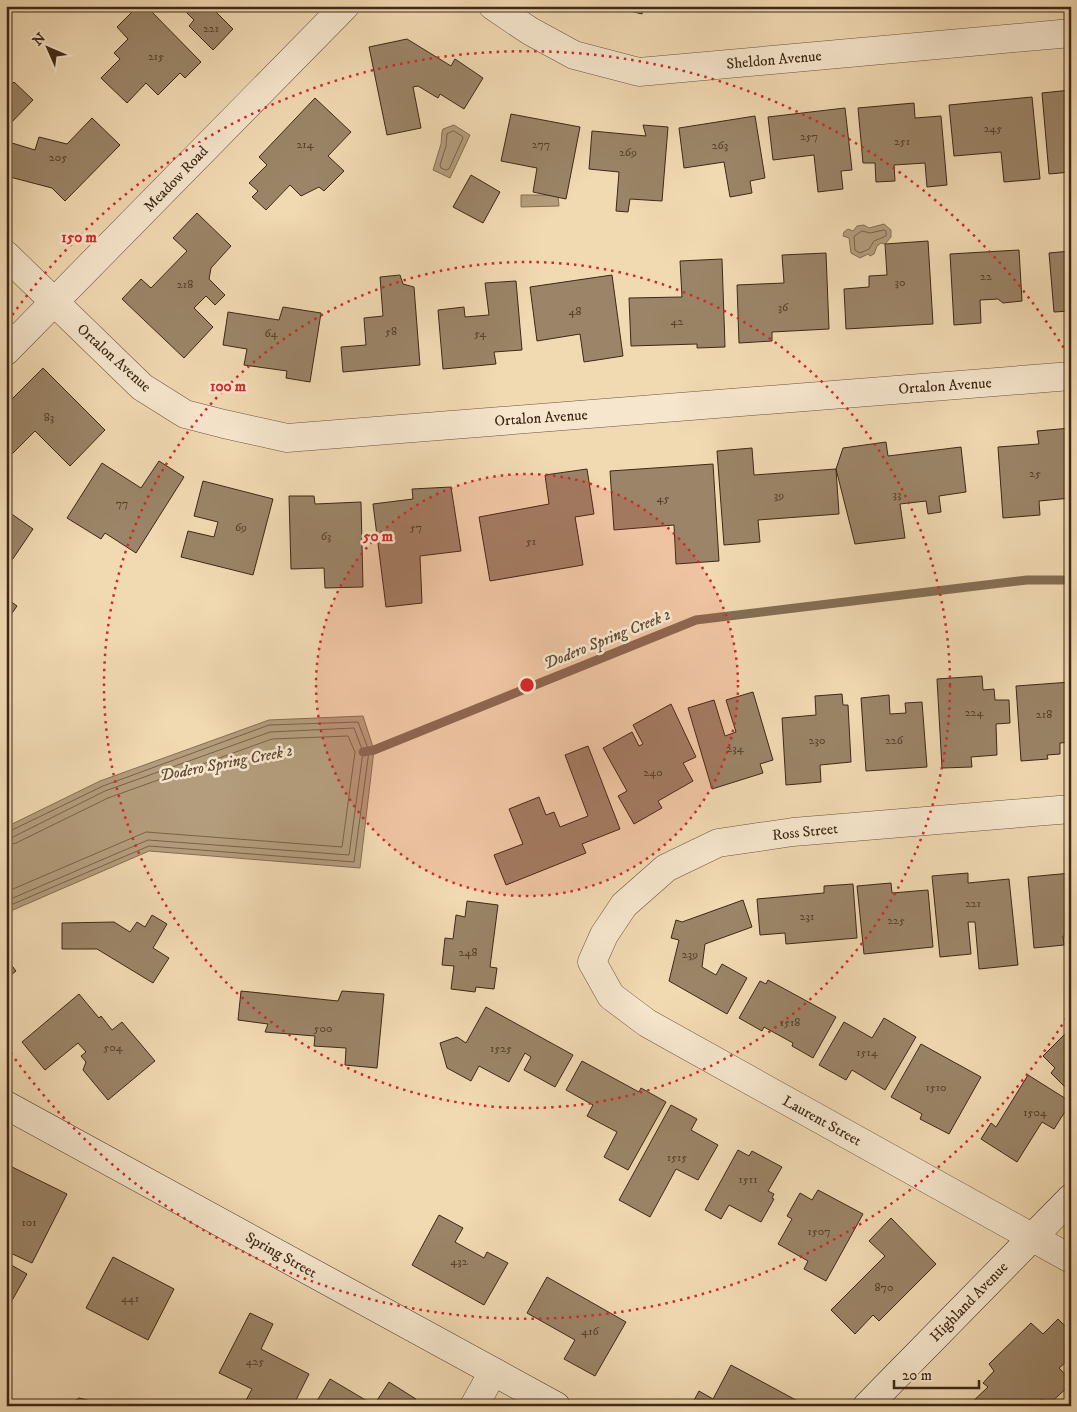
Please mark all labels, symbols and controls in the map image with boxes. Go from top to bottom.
house number: 221 [203,21,219,36]
north arrow [22,22,72,72]
text: N [29,29,50,50]
street label: Sheldon Avenue [726,46,822,74]
house number: 215 [148,49,164,64]
house number: 245 [984,121,1002,136]
house number: 257 [800,129,818,144]
house number: 251 [894,134,910,149]
house number: 214 [296,137,315,152]
house number: 277 [532,137,550,152]
house number: 263 [712,138,728,153]
street label: Meadow Road [140,142,213,216]
house number: 269 [619,145,637,160]
house number: 205 [49,150,67,165]
text: 150 m [61,228,97,247]
house number: 22 [980,269,992,284]
house number: 30 [895,275,905,290]
house number: 218 [177,277,193,292]
house number: 36 [778,300,789,315]
house number: 48 [569,304,581,319]
house number: 42 [671,314,684,329]
street label: Ortalon Avenue [73,320,155,396]
house number: 58 [385,324,397,339]
house number: 64 [264,326,279,341]
house number: 54 [474,326,487,341]
street label: Ortalon Avenue [898,373,992,399]
text: 100 m [210,377,247,396]
street label: Ortalon Avenue [494,405,588,431]
house number: 83 [44,410,54,425]
house number: 25 [1029,466,1041,481]
house number: 33 [893,487,901,502]
house number: 39 [774,488,784,503]
house number: 45 [657,491,669,506]
house number: 77 [116,496,128,511]
house number: 69 [235,520,247,535]
house number: 57 [410,520,422,535]
text: 50 m [362,527,394,546]
house number: 63 [321,529,331,544]
house number: 51 [526,534,536,549]
water label: Dodero Spring Creek 2 [541,604,673,674]
centre of rings [518,676,536,694]
house number: 224 [965,705,984,720]
house number: 218 [1036,707,1052,722]
house number: 230 [809,733,825,748]
house number: 226 [885,733,904,748]
water label: Dodero Spring Creek 2 [158,740,294,786]
house number: 234 [726,741,745,756]
house number: 240 [643,765,663,780]
street label: Ross Street [771,819,839,845]
house number: 221 [965,896,981,911]
house number: 231 [800,909,814,924]
house number: 225 [887,913,905,928]
house number: 248 [459,945,477,960]
house number: 239 [682,947,698,962]
house number: 1518 [780,1015,800,1030]
house number: 500 [314,1021,332,1036]
house number: 504 [103,1040,124,1055]
house number: 1525 [490,1041,512,1056]
house number: 1514 [856,1045,879,1060]
house number: 1510 [925,1080,947,1095]
street label: Laurent Street [779,1091,865,1151]
house number: 1504 [1023,1105,1048,1120]
house number: 1515 [667,1150,687,1165]
house number: 1511 [738,1172,758,1187]
house number: 101 [21,1215,37,1230]
house number: 1507 [807,1224,831,1239]
street label: Spring Street [242,1228,320,1282]
house number: 432 [450,1254,468,1269]
street label: Highland Avenue [926,1258,1012,1346]
house number: 870 [875,1280,893,1295]
house number: 441 [121,1291,139,1306]
house number: 416 [581,1324,600,1339]
house number: 425 [246,1354,264,1369]
scale bar [894,1357,980,1389]
text: 20 m [902,1366,932,1385]

